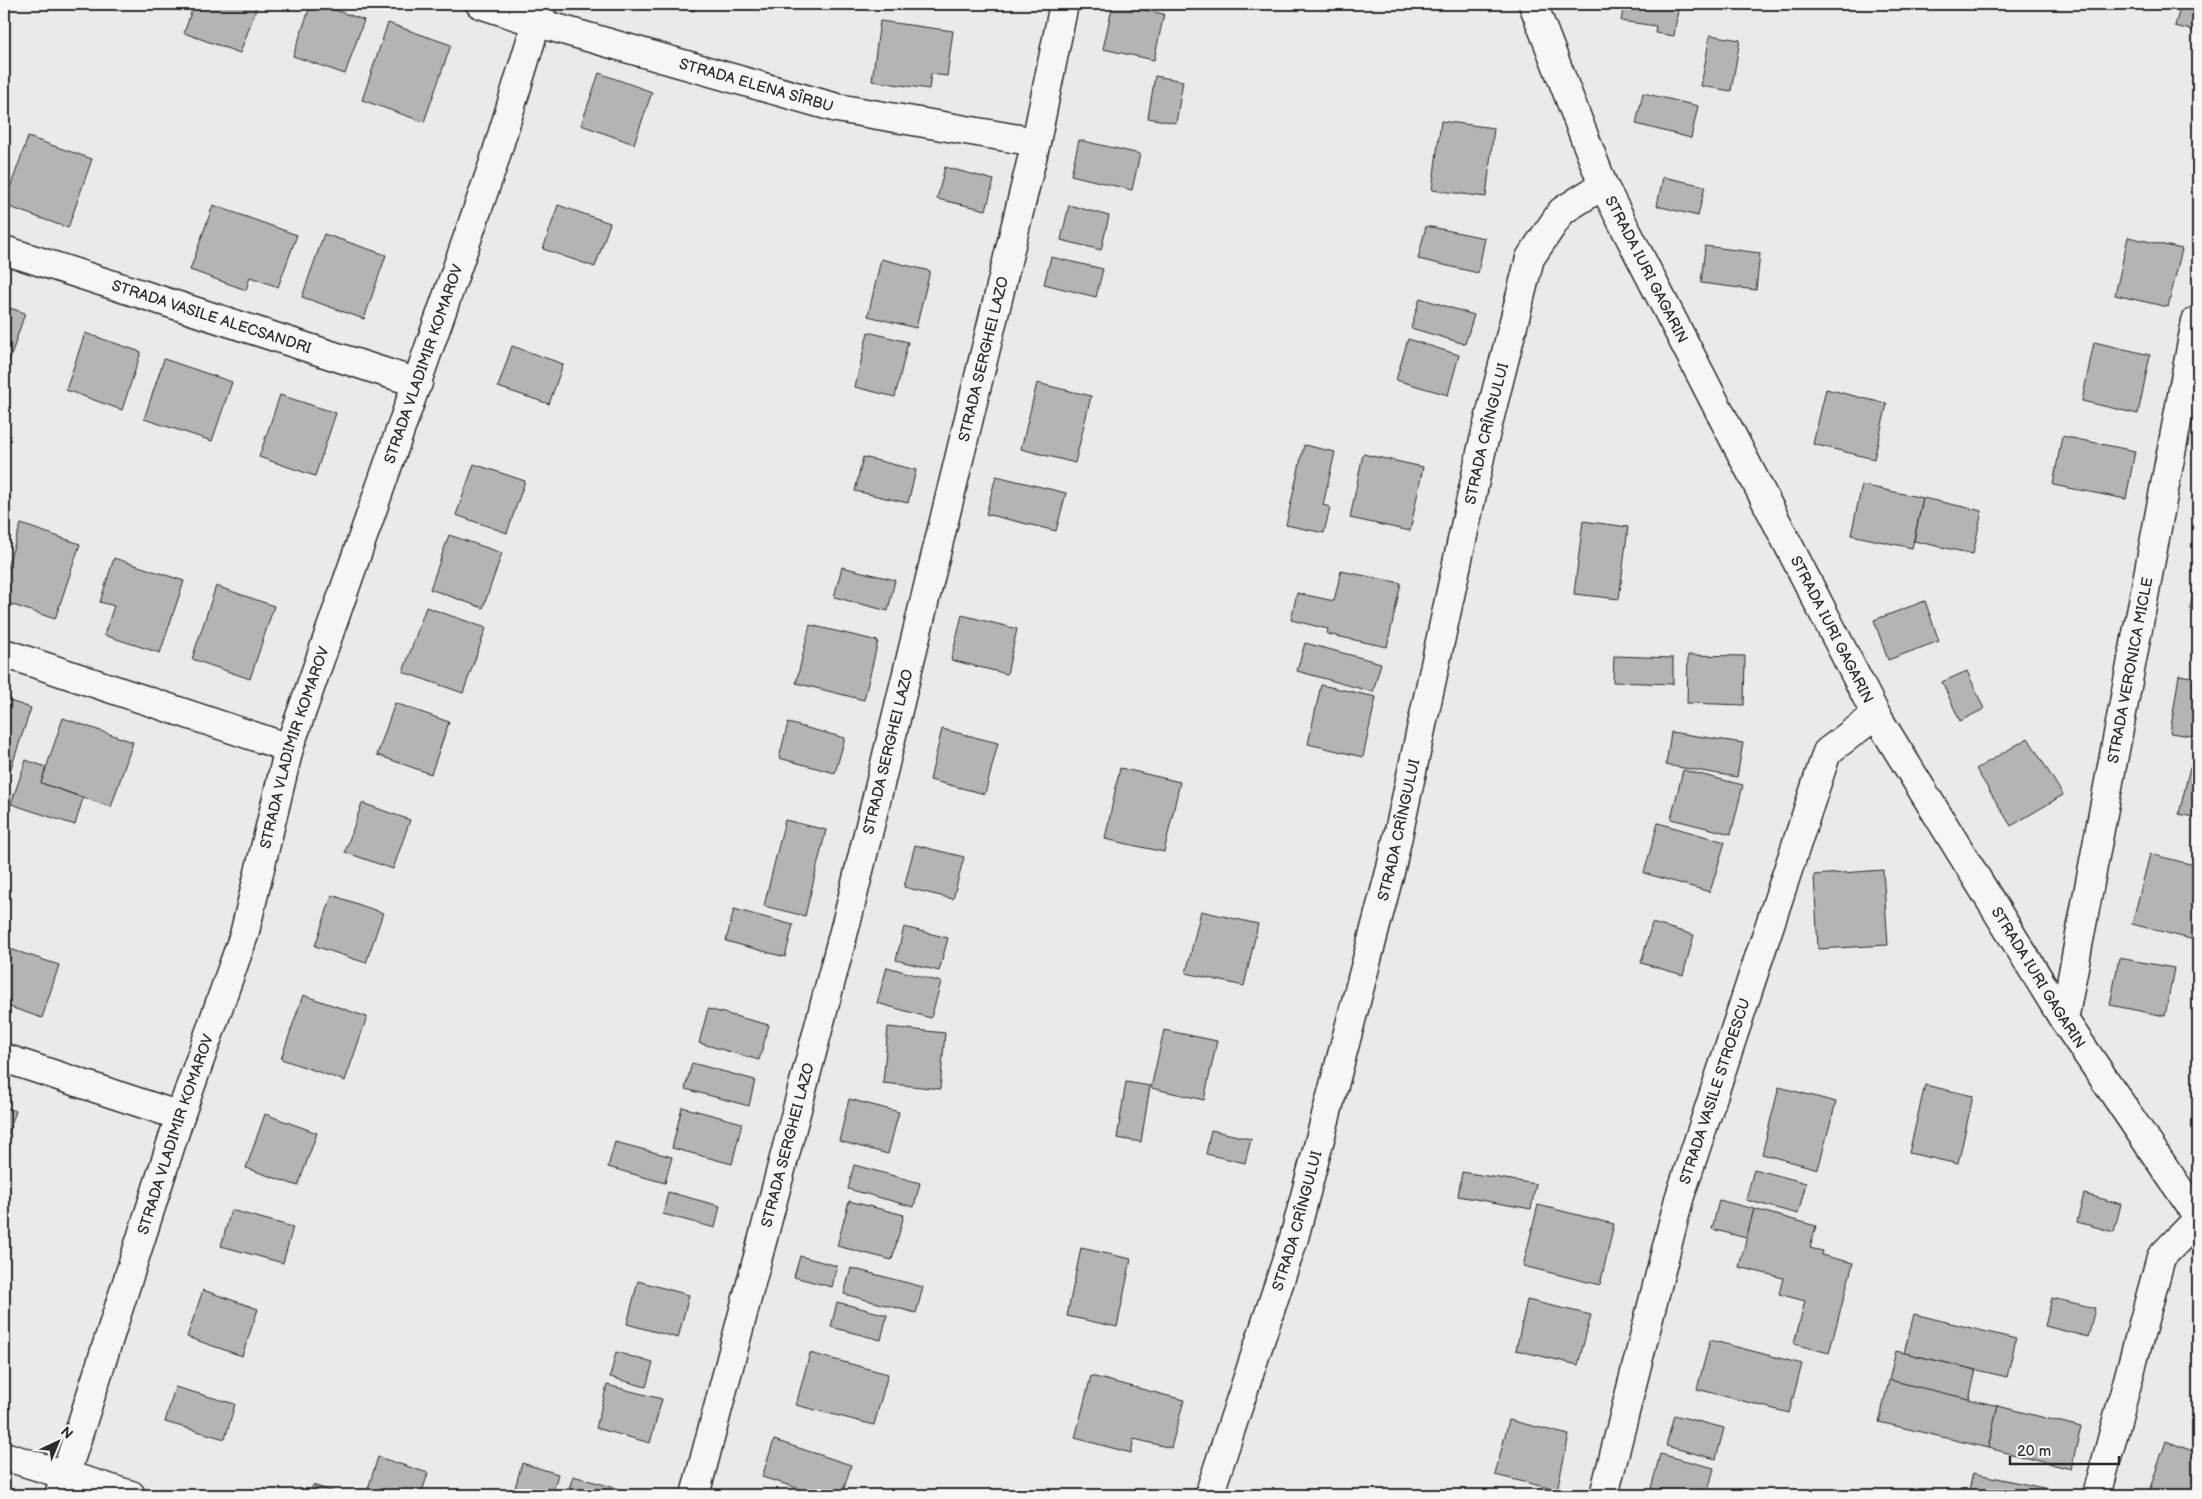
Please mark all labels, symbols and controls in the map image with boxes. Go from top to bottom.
street label: STRADA ELENA SÎRBU [677,54,836,116]
street label: STRADA IURI GAGARIN [1601,193,1692,346]
street label: STRADA VLADIMIR KOMAROV [380,261,467,466]
street label: STRADA SERGHEI LAZO [954,275,1012,444]
street label: STRADA VASILE ALECSANDRI [109,276,314,358]
street label: STRADA CRÎNGULUI [1461,361,1513,506]
street label: STRADA IURI GAGARIN [1786,553,1878,706]
street label: STRADA VERONICA MICLE [2103,576,2157,765]
street label: STRADA VLADIMIR KOMAROV [256,643,334,851]
street label: STRADA SERGHEI LAZO [859,667,917,836]
street label: STRADA CRÎNGULUI [1373,757,1424,903]
street label: STRADA IURI GAGARIN [1987,903,2090,1052]
street label: STRADA VASILE STROESCU [1675,996,1754,1187]
street label: STRADA VLADIMIR KOMAROV [133,1031,218,1237]
street label: STRADA SERGHEI LAZO [757,1061,818,1229]
street label: STRADA CRÎNGULUI [1268,1148,1326,1293]
north arrow [32,1416,82,1466]
text: N [57,1423,76,1443]
scale bar [2010,1434,2118,1466]
text: 20 m [2017,1442,2051,1461]

